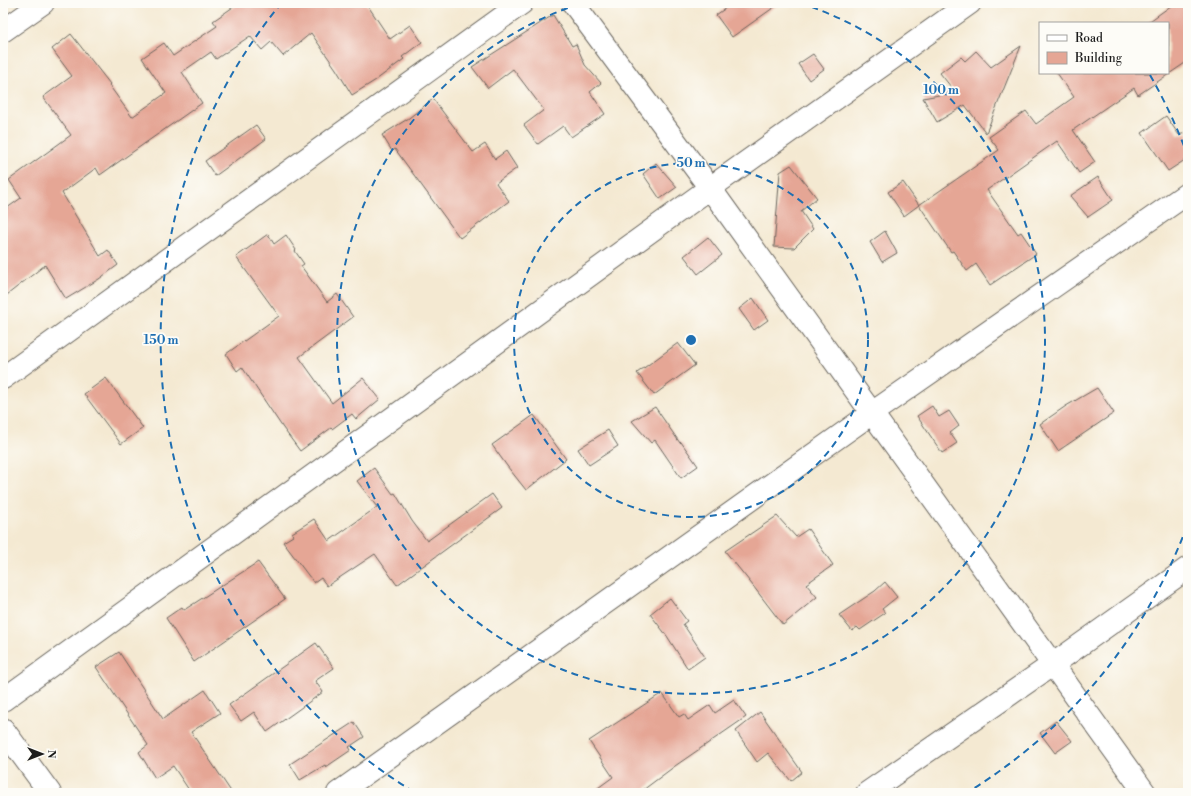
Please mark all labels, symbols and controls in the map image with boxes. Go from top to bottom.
legend [1039,22,1169,74]
text: Road [1075,31,1103,46]
text: Building [1074,51,1123,66]
text: 100 m [923,83,959,98]
text: 50 m [676,156,706,171]
text: 150 m [144,333,178,348]
centre of rings [684,333,698,347]
north arrow [22,734,62,774]
text: N [44,750,58,759]

